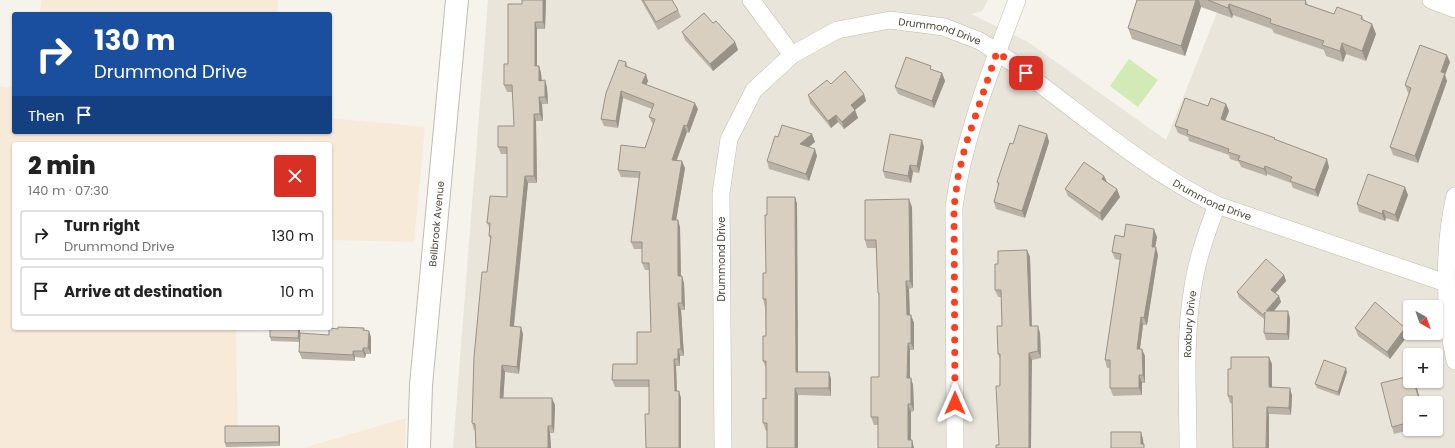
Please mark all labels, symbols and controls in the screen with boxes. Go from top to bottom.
street label: Drummond Drive [898,14,983,49]
text: 130 m [94,21,175,60]
icon: right [28,28,80,80]
pin [1009,56,1043,90]
text: Drummond Drive [94,59,247,84]
icon: arrive [1015,62,1037,84]
icon: arrive [73,104,95,126]
text: Then [28,105,65,126]
text: 2 min [28,149,96,182]
button: close [274,155,316,197]
street label: Drummond Drive [1170,175,1253,224]
street label: Bellbrook Avenue [425,180,448,267]
text: 140 m · 07:30 [28,181,109,200]
text: Turn right [64,215,140,236]
street label: Drummond Drive [714,216,729,302]
icon: right [30,224,52,246]
text: 130 m [271,225,314,246]
text: Drummond Drive [64,237,175,256]
icon: arrive [30,280,52,302]
text: Arrive at destination [64,281,222,302]
text: 10 m [280,281,314,302]
street label: Roxbury Drive [1180,289,1200,358]
north arrow [1403,300,1443,340]
map controls [1403,300,1443,436]
button: + [1403,348,1443,388]
position arrow [934,382,976,424]
button: − [1403,396,1443,436]

